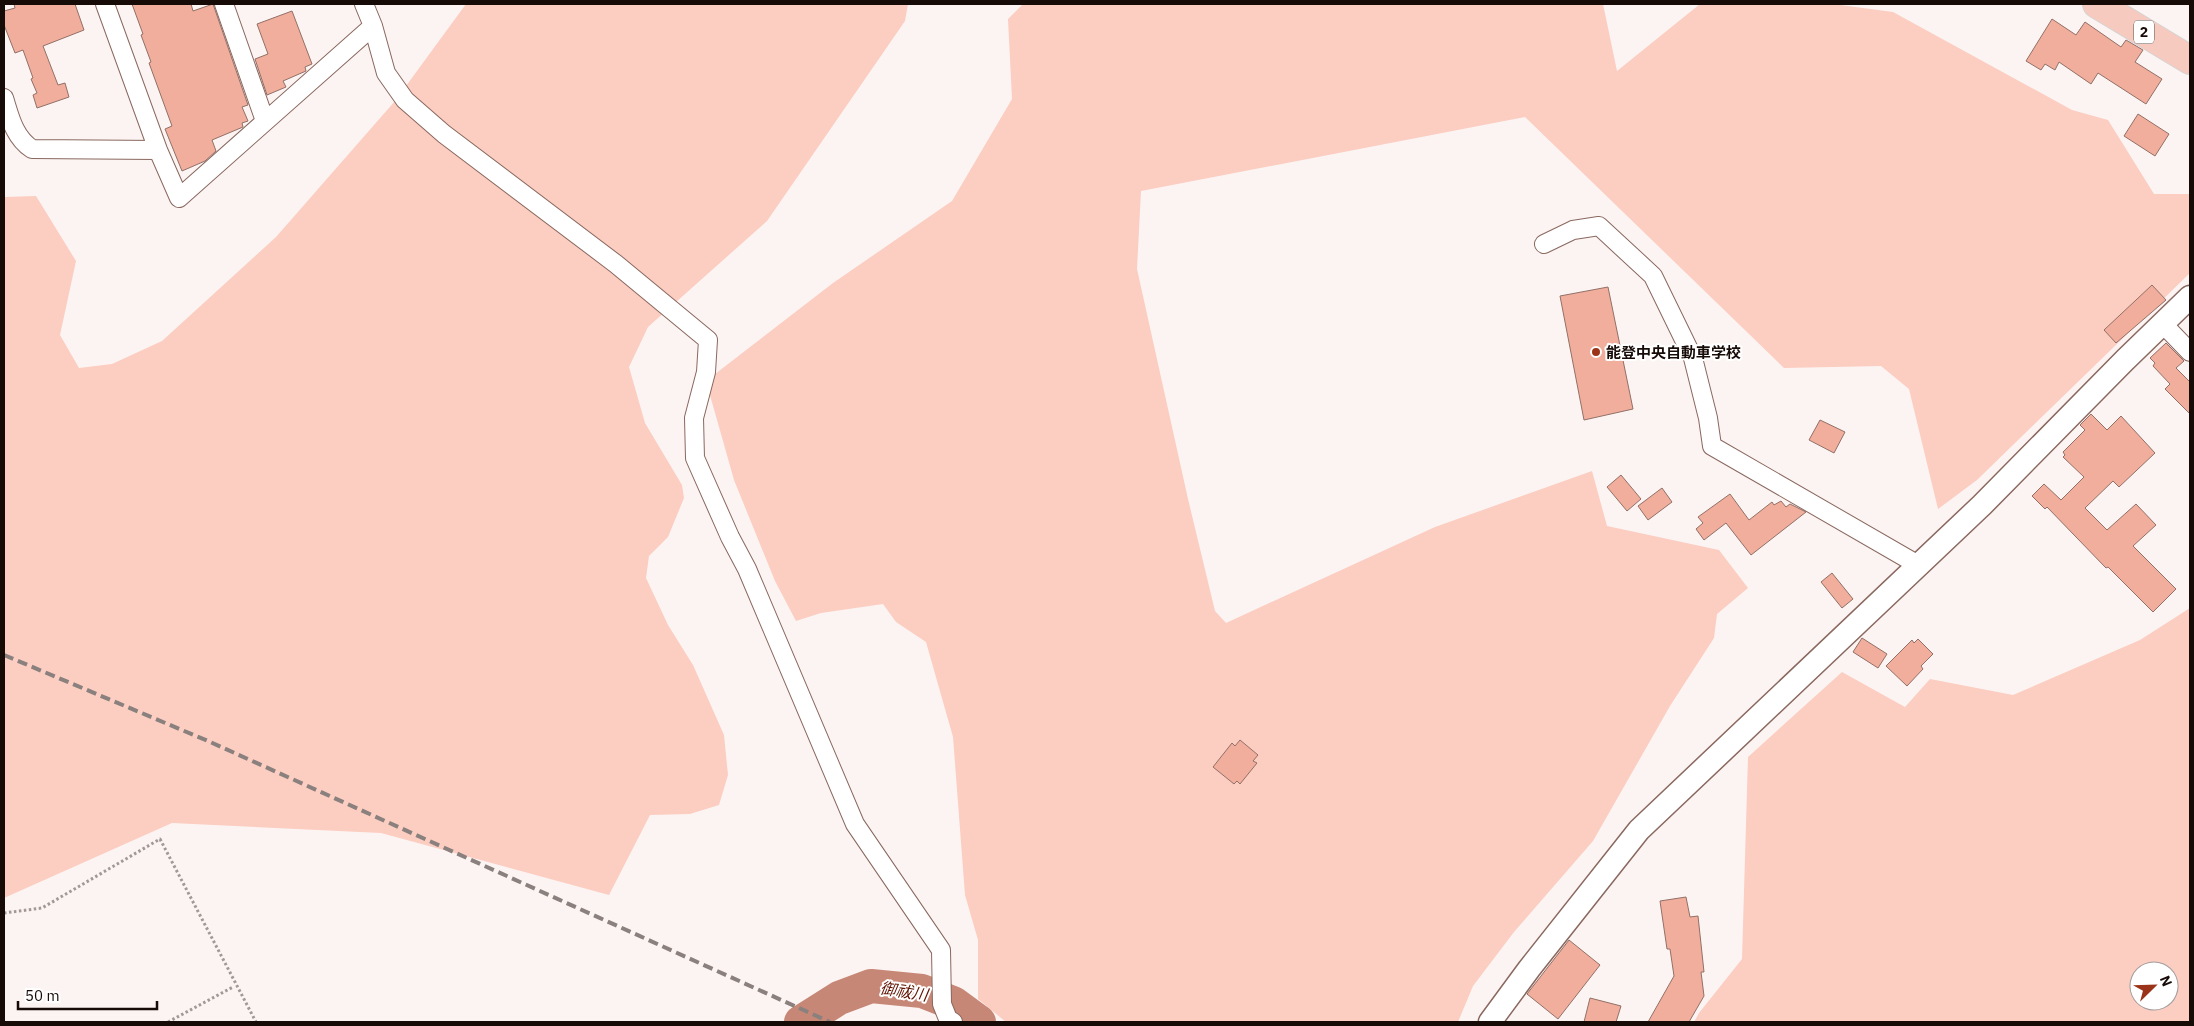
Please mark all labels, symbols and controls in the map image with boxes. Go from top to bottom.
road number: 2 [2134,21,2154,44]
place label: 能登中央自動車学校 [1606,343,1741,362]
marker: 能登中央自動車学校 [1590,346,1602,358]
north arrow [2129,961,2179,1011]
text: N [2156,973,2176,989]
water label: 御祓川 [879,977,931,1005]
scale bar [18,978,156,1010]
text: 50 m [25,986,60,1005]

